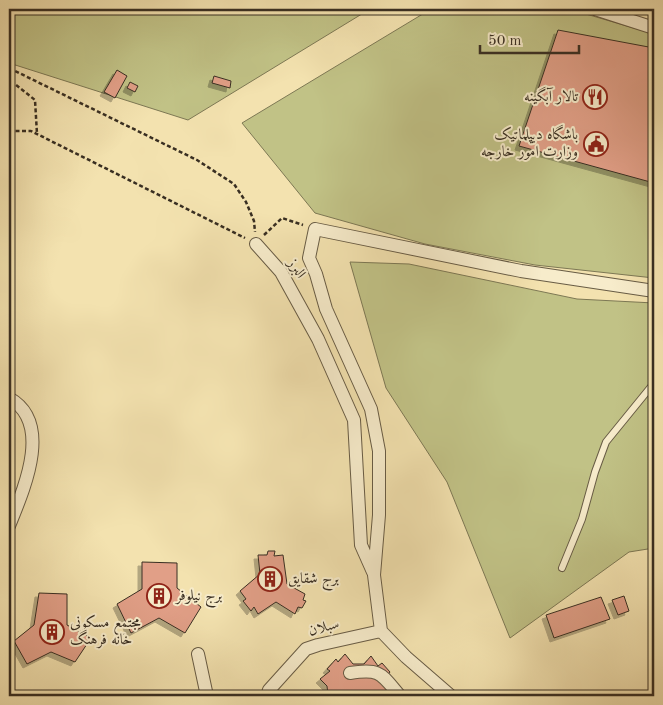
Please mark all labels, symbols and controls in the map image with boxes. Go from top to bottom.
scale bar [480,22,579,54]
text: 50 m [488,34,522,49]
restaurant icon: تالار آبگینه [582,84,608,110]
place label: تالار آبگینه [524,86,578,105]
place label: باشگاه دیپلماتیک وزارت امور خارجه [481,124,578,160]
public building icon: باشگاه دیپلماتیک وزارت امور خارجه [583,131,609,157]
street label: البرز [283,255,308,282]
building icon: برج شقایق [257,566,283,592]
place label: برج شقایق [288,572,339,591]
building icon: برج نیلوفر [146,583,172,609]
place label: برج نیلوفر [174,589,222,608]
place label: مجتمع مسکونی خانه فرهنگ [70,614,141,649]
street label: سبلان [307,617,341,639]
building icon: مجتمع مسکونی خانه فرهنگ [39,619,65,645]

